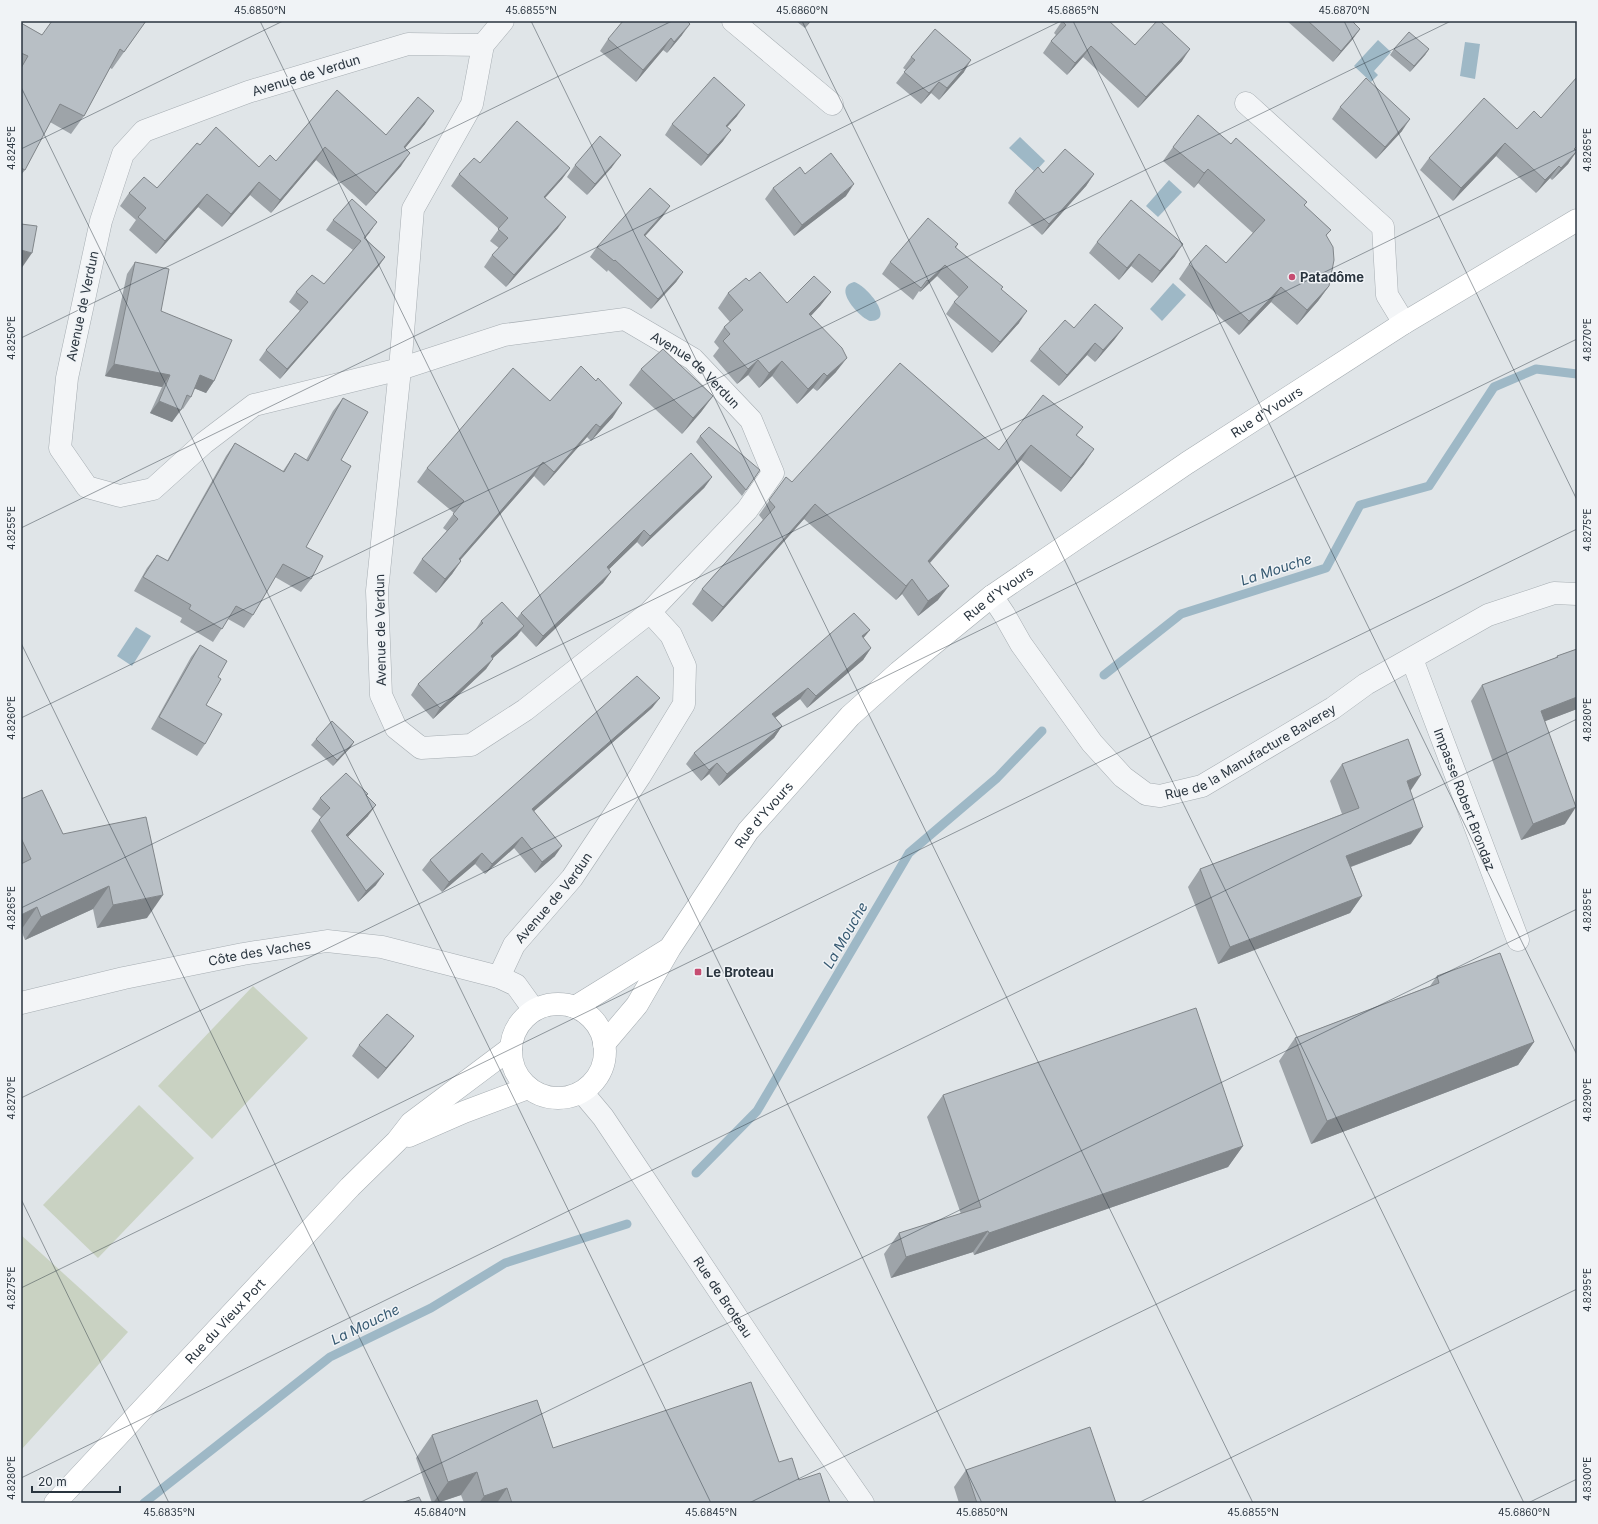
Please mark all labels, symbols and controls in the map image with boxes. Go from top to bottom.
text: 45.6850°N [234,4,286,16]
text: 45.6855°N [505,4,557,16]
text: 45.6860°N [776,4,828,16]
text: 45.6865°N [1047,4,1099,16]
text: 45.6870°N [1318,4,1370,16]
street label: Avenue de Verdun [250,51,362,99]
text: 4.8245°E [5,126,17,170]
text: 4.8265°E [1581,128,1593,172]
street label: Avenue de Verdun [62,249,102,363]
place label: Patadôme [1300,269,1364,285]
marker: Patadôme [1287,272,1297,282]
text: 4.8250°E [5,316,17,360]
text: 4.8270°E [1581,318,1593,362]
street label: Avenue de Verdun [648,328,744,412]
street label: Rue d'Yvours [1228,383,1306,441]
text: 4.8255°E [5,506,17,550]
text: 4.8275°E [1581,508,1593,552]
water label: La Mouche [1238,549,1314,589]
street label: Rue d'Yvours [960,562,1036,624]
street label: Avenue de Verdun [371,574,389,686]
text: 4.8260°E [5,696,17,740]
text: 4.8280°E [1581,698,1593,742]
street label: Rue de la Manufacture Baverey [1163,700,1339,803]
street label: Impasse Robert Brondaz [1431,726,1499,873]
street label: Rue d'Yvours [731,778,796,851]
street label: Avenue de Verdun [511,849,595,946]
text: 4.8265°E [5,886,17,930]
text: 4.8285°E [1581,888,1593,932]
water label: La Mouche [819,899,871,971]
street label: Côte des Vaches [207,936,312,969]
place label: Le Broteau [706,964,774,980]
marker: Le Broteau [693,967,703,977]
text: 4.8270°E [5,1076,17,1120]
text: 4.8290°E [1581,1078,1593,1122]
street label: Rue de Broteau [690,1253,756,1341]
text: 4.8275°E [5,1266,17,1310]
text: 4.8295°E [1581,1268,1593,1312]
street label: Rue du Vieux Port [181,1275,268,1367]
water label: La Mouche [328,1300,402,1348]
text: 4.8280°E [5,1456,17,1500]
text: 4.8300°E [1581,1457,1593,1501]
scale bar [32,1468,120,1494]
text: 20 m [38,1474,67,1489]
text: 45.6835°N [143,1506,195,1518]
text: 45.6840°N [414,1506,466,1518]
text: 45.6845°N [685,1506,737,1518]
text: 45.6850°N [956,1506,1008,1518]
text: 45.6855°N [1227,1506,1279,1518]
text: 45.6860°N [1498,1506,1550,1518]

